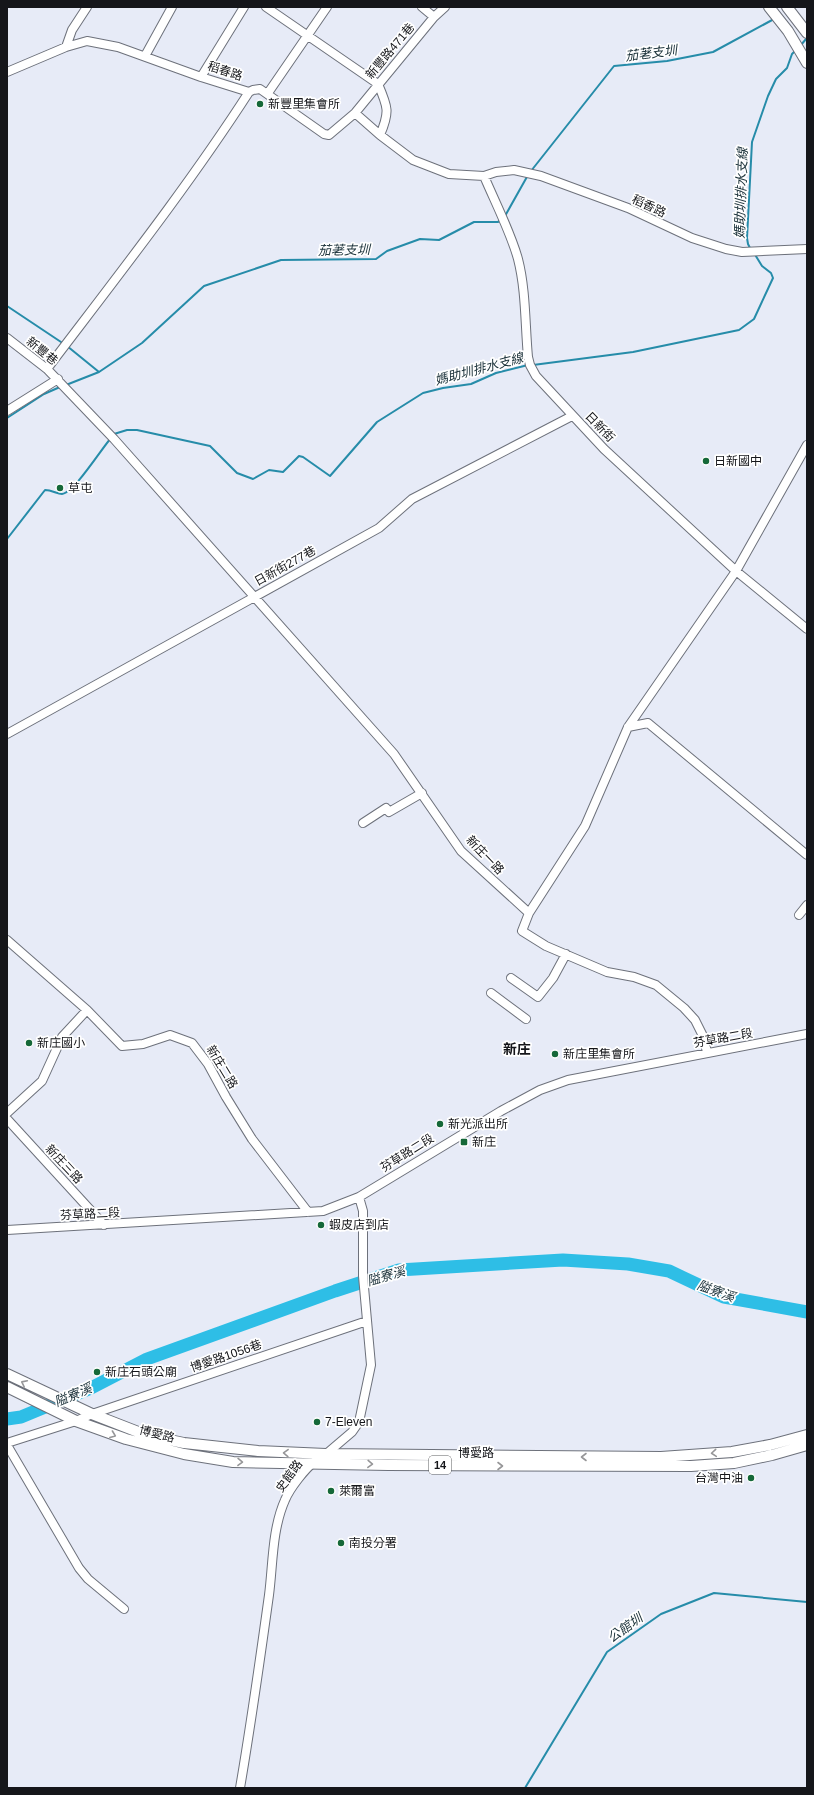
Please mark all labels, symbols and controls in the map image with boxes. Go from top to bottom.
street label: 新豐路471巷 [363,20,417,82]
water label: 茄荖支圳 [624,42,680,64]
street label: 稻春路 [206,59,244,83]
place label: 新豐里集會所 [268,97,340,111]
marker: 新豐里集會所 [255,99,265,109]
water label: 媽助圳排水支線 [732,145,750,239]
street label: 稻香路 [630,192,668,220]
water label: 茄荖支圳 [318,242,372,258]
street label: 新豐巷 [24,334,60,368]
water label: 媽助圳排水支線 [433,349,527,388]
street label: 日新街 [582,409,618,445]
place label: 日新國中 [714,454,762,468]
marker: 日新國中 [701,456,711,466]
place label: 草屯 [68,481,92,495]
marker: 草屯 [55,483,65,493]
street label: 日新街277巷 [252,543,318,589]
street label: 新庄一路 [463,833,507,877]
street label: 芬草路二段 [692,1026,754,1050]
place label: 新庄國小 [37,1036,85,1050]
marker: 新庄國小 [24,1038,34,1048]
district label: 新庄 [503,1041,531,1057]
street label: 新庄二路 [204,1043,240,1091]
place label: 新庄里集會所 [563,1047,635,1061]
marker: 新庄里集會所 [550,1049,560,1059]
place label: 新光派出所 [448,1117,508,1131]
marker: 新光派出所 [435,1119,445,1129]
street label: 芬草路二段 [378,1131,436,1175]
place label: 新庄 [472,1135,496,1149]
marker: 新庄 [459,1137,469,1147]
street label: 新庄三路 [43,1142,85,1186]
street label: 芬草路二段 [60,1205,120,1223]
place label: 蝦皮店到店 [329,1218,389,1232]
marker: 蝦皮店到店 [316,1220,326,1230]
water label: 隘寮溪 [365,1263,409,1289]
water label: 隘寮溪 [695,1277,739,1305]
street label: 博愛路1056巷 [188,1337,264,1375]
place label: 新庄石頭公廟 [105,1365,177,1379]
marker: 新庄石頭公廟 [92,1367,102,1377]
one-way arrow [21,1380,29,1388]
water label: 隘寮溪 [52,1380,96,1410]
place label: 7-Eleven [325,1415,372,1429]
marker: 7-Eleven [312,1417,322,1427]
street label: 博愛路 [138,1423,176,1445]
one-way arrow [109,1430,116,1438]
street label: 博愛路 [458,1446,494,1460]
one-way arrow [283,1448,289,1457]
one-way arrow [711,1449,717,1458]
one-way arrow [581,1453,587,1461]
road number: 14 [429,1456,451,1474]
street label: 史館路 [273,1457,305,1495]
one-way arrow [237,1458,243,1466]
one-way arrow [367,1460,373,1469]
one-way arrow [497,1462,503,1470]
place label: 台灣中油 [695,1471,743,1485]
marker: 台灣中油 [746,1473,756,1483]
place label: 萊爾富 [339,1484,375,1498]
marker: 萊爾富 [326,1486,336,1496]
place label: 南投分署 [349,1536,397,1550]
marker: 南投分署 [336,1538,346,1548]
water label: 公館圳 [605,1609,647,1646]

